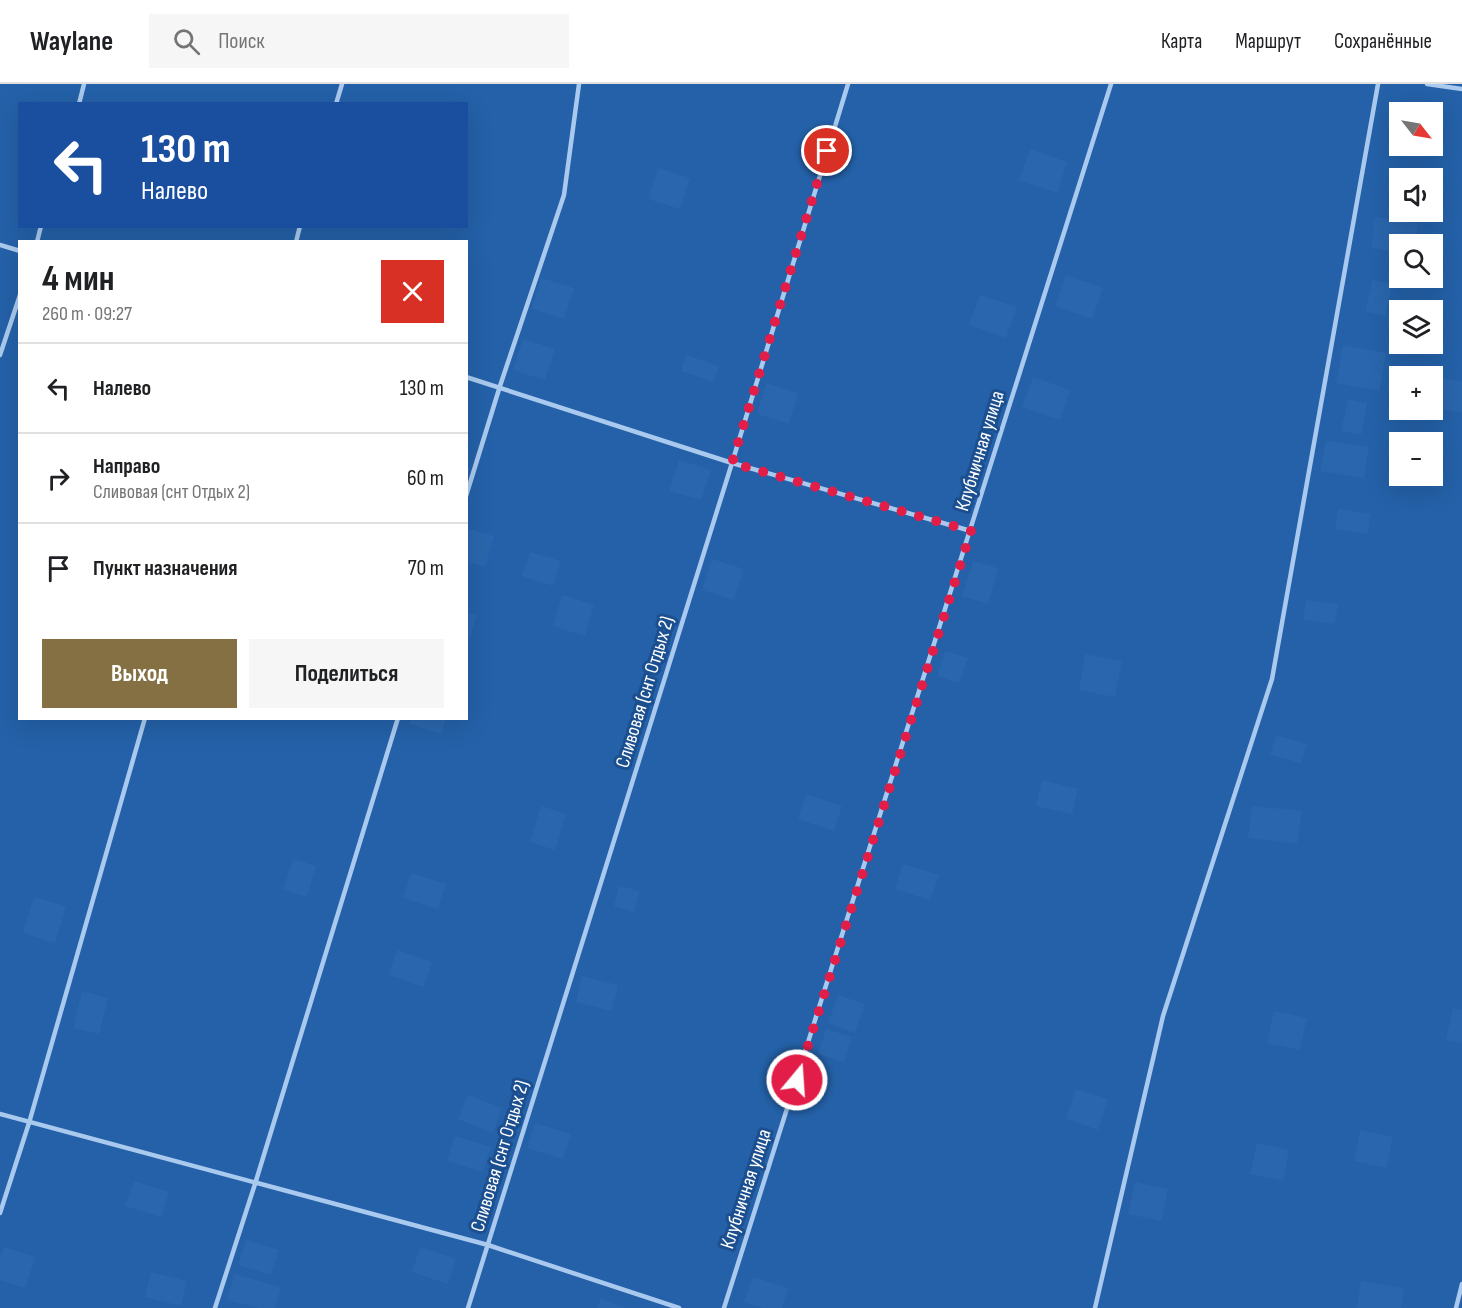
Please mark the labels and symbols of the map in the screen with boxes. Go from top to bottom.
north arrow [1389,102,1443,156]
pin [801,125,852,176]
street label: Клубничная улица [950,388,1010,514]
street label: Сливовая (снт Отдых 2) [611,613,679,771]
position arrow [765,1048,829,1112]
street label: Сливовая (снт Отдых 2) [466,1077,534,1235]
street label: Клубничная улица [715,1126,777,1252]

